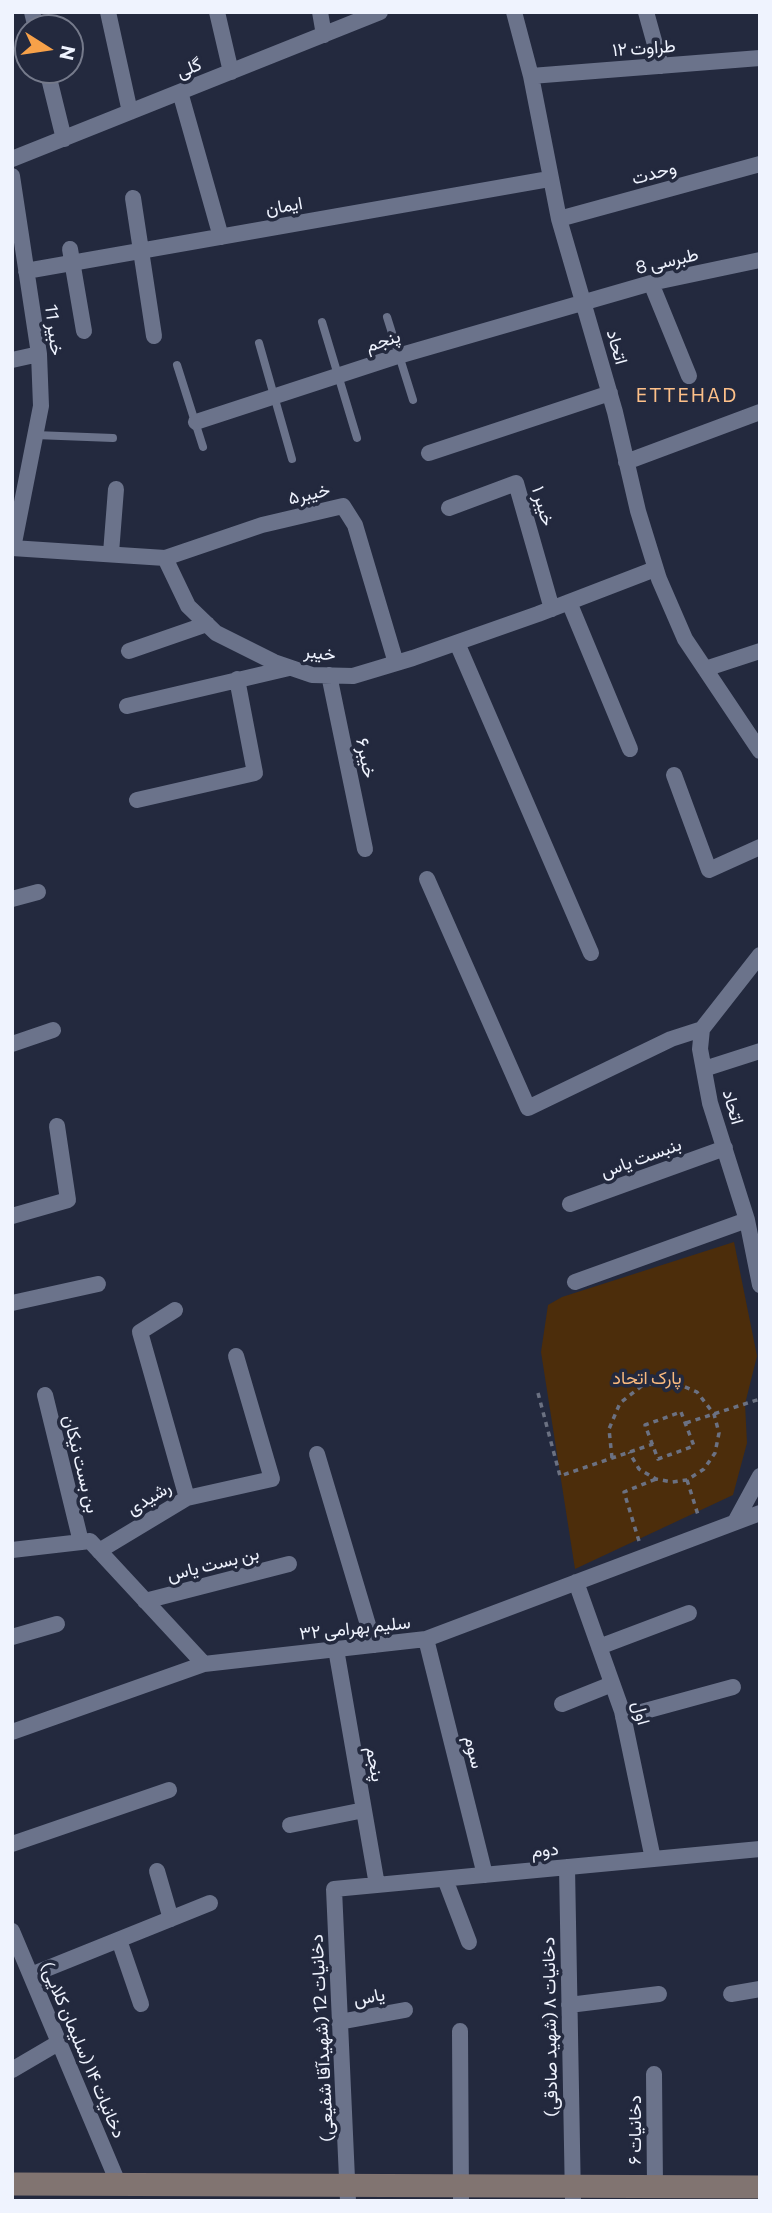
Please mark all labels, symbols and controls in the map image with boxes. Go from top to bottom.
north arrow [14,14,84,84]
street label: طراوت ۱۲ [612,35,676,61]
text: N [55,44,81,62]
street label: گلی [173,53,205,83]
street label: وحدت [629,157,679,189]
street label: ایمان [264,192,304,220]
street label: طبرسی 8 [634,243,700,279]
street label: خبیر 11 [40,303,68,357]
street label: پنجم [363,325,403,357]
street label: اتحاد [602,327,632,367]
district label: ETTEHAD [637,385,737,407]
street label: خیبر۵ [286,479,332,509]
street label: خیبر ۱ [527,484,559,528]
street label: خیبر [303,640,337,666]
street label: خیبر۶ [351,736,381,780]
street label: اتحاد [718,1087,748,1127]
street label: بنبست یاس [598,1133,684,1183]
park label: پارک اتحاد [612,1367,682,1389]
street label: بن بست نیکان [58,1413,104,1515]
street label: رشیدی [123,1476,175,1520]
street label: بن بست یاس [165,1542,261,1586]
street label: سلیم بهرامی ۳۲ [298,1611,412,1645]
street label: اول [628,1699,654,1727]
street label: سوم [460,1733,488,1771]
street label: پنجم [361,1745,389,1783]
street label: دوم [530,1838,560,1862]
street label: دخانیات 12 (شهیدآقا شفیعی) [306,1934,338,2142]
street label: دخانیات ۸ (شهید صادقی) [538,1937,562,2117]
street label: دخانیات ۱۴ (سلیمان کلایی) [36,1959,130,2141]
street label: یاس [351,1983,387,2011]
street label: دخانیات ۶ [624,2095,646,2165]

